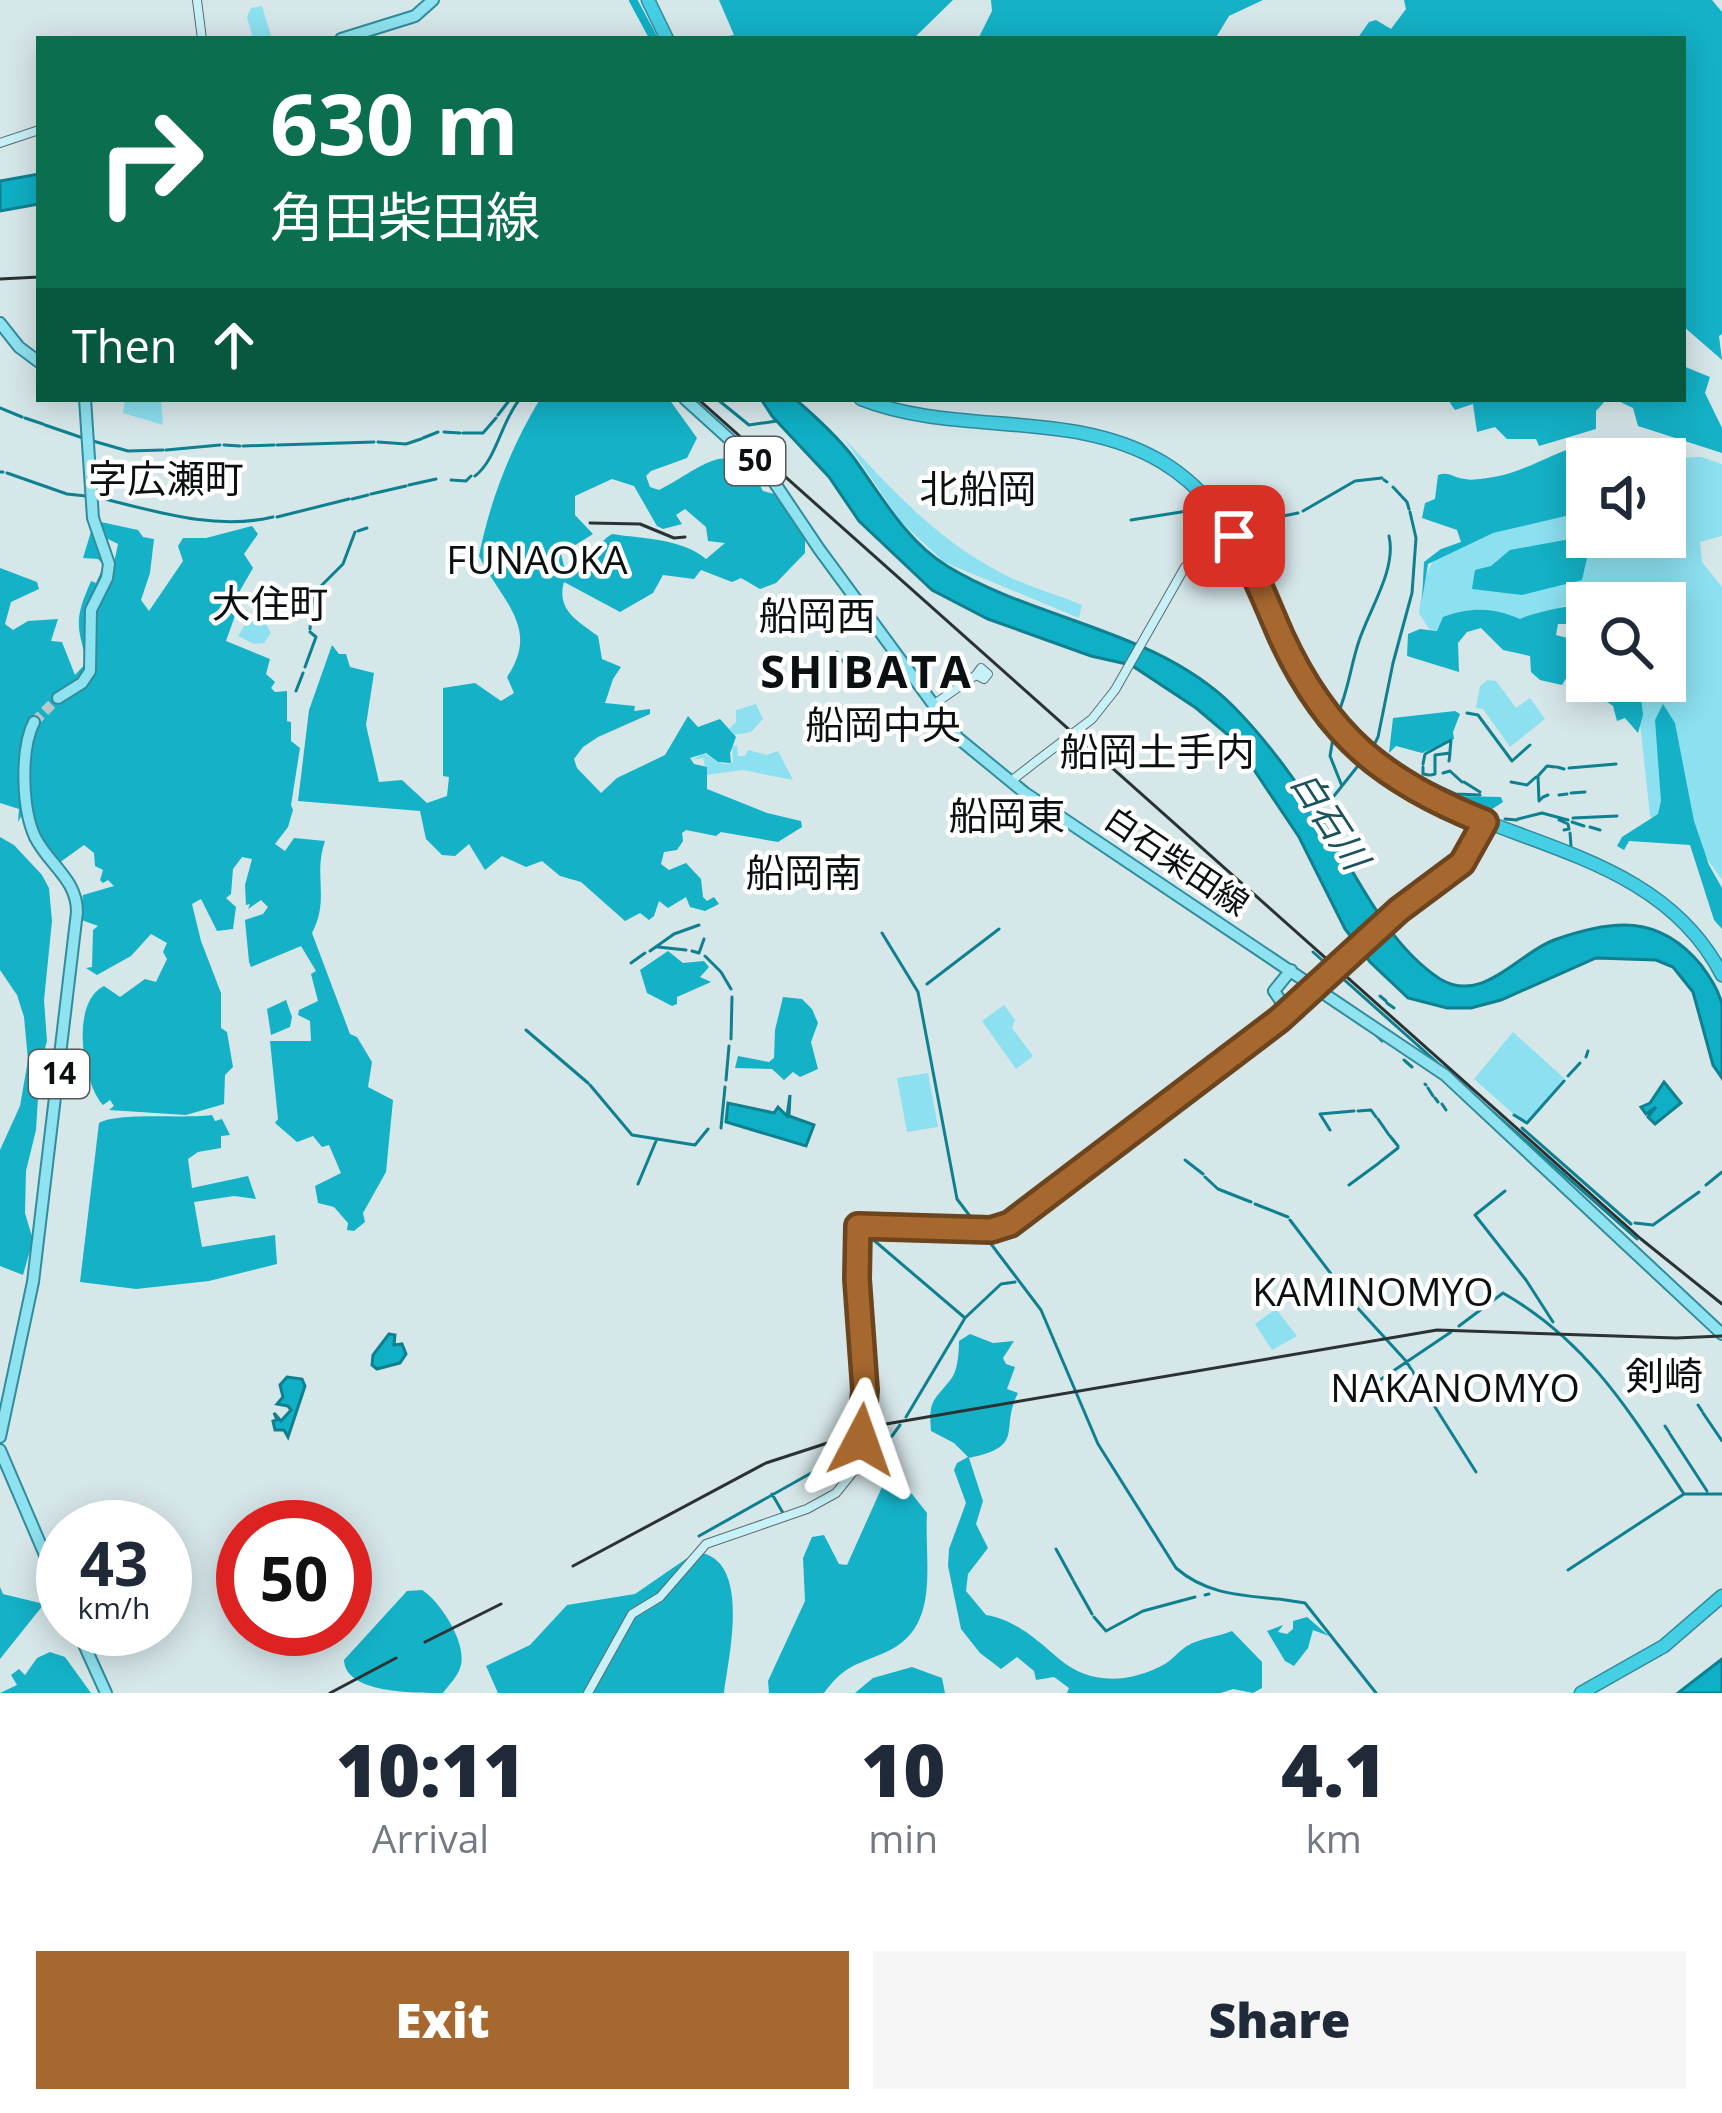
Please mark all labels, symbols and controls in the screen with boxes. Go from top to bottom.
text: 630 m [270,65,518,180]
icon: right [72,84,228,240]
text: 角田柴田線 [270,179,540,253]
icon: ahead [201,312,267,378]
text: Then [72,315,177,376]
road number: 50 [725,437,785,485]
map controls [1566,438,1686,702]
button: sound [1566,438,1686,558]
district label: 字広瀬町 [88,451,244,504]
district label: 北船岡 [919,461,1037,514]
pin [1183,485,1285,587]
icon: arrive [1201,503,1267,569]
district label: FUNAOKA [446,532,628,585]
district label: 大住町 [211,576,329,629]
button: search [1566,582,1686,702]
district label: 船岡西 [758,588,876,641]
district label: SHIBATA [760,640,974,701]
district label: 船岡中央 [805,697,961,750]
district label: 船岡土手内 [1059,724,1255,777]
water label: 白石川 [1280,761,1383,882]
district label: 船岡東 [948,788,1066,841]
street label: 白石柴田線 [1096,796,1258,925]
district label: 船岡南 [745,845,863,898]
road number: 14 [29,1050,89,1098]
district label: KAMINOMYO [1252,1264,1494,1317]
district label: 剣崎 [1625,1348,1703,1401]
district label: NAKANOMYO [1330,1360,1580,1413]
position arrow [798,1377,924,1503]
speed limit sign: 50 [216,1500,372,1656]
text: 43 [80,1522,148,1604]
text: km/h [78,1587,150,1628]
text: 10:11 [336,1720,525,1818]
text: 10 [861,1720,945,1818]
text: 4.1 [1281,1720,1386,1818]
text: Arrival [372,1811,489,1864]
text: min [868,1811,938,1864]
text: km [1305,1811,1362,1864]
button: Exit [36,1951,849,2089]
button: Share [873,1951,1686,2089]

